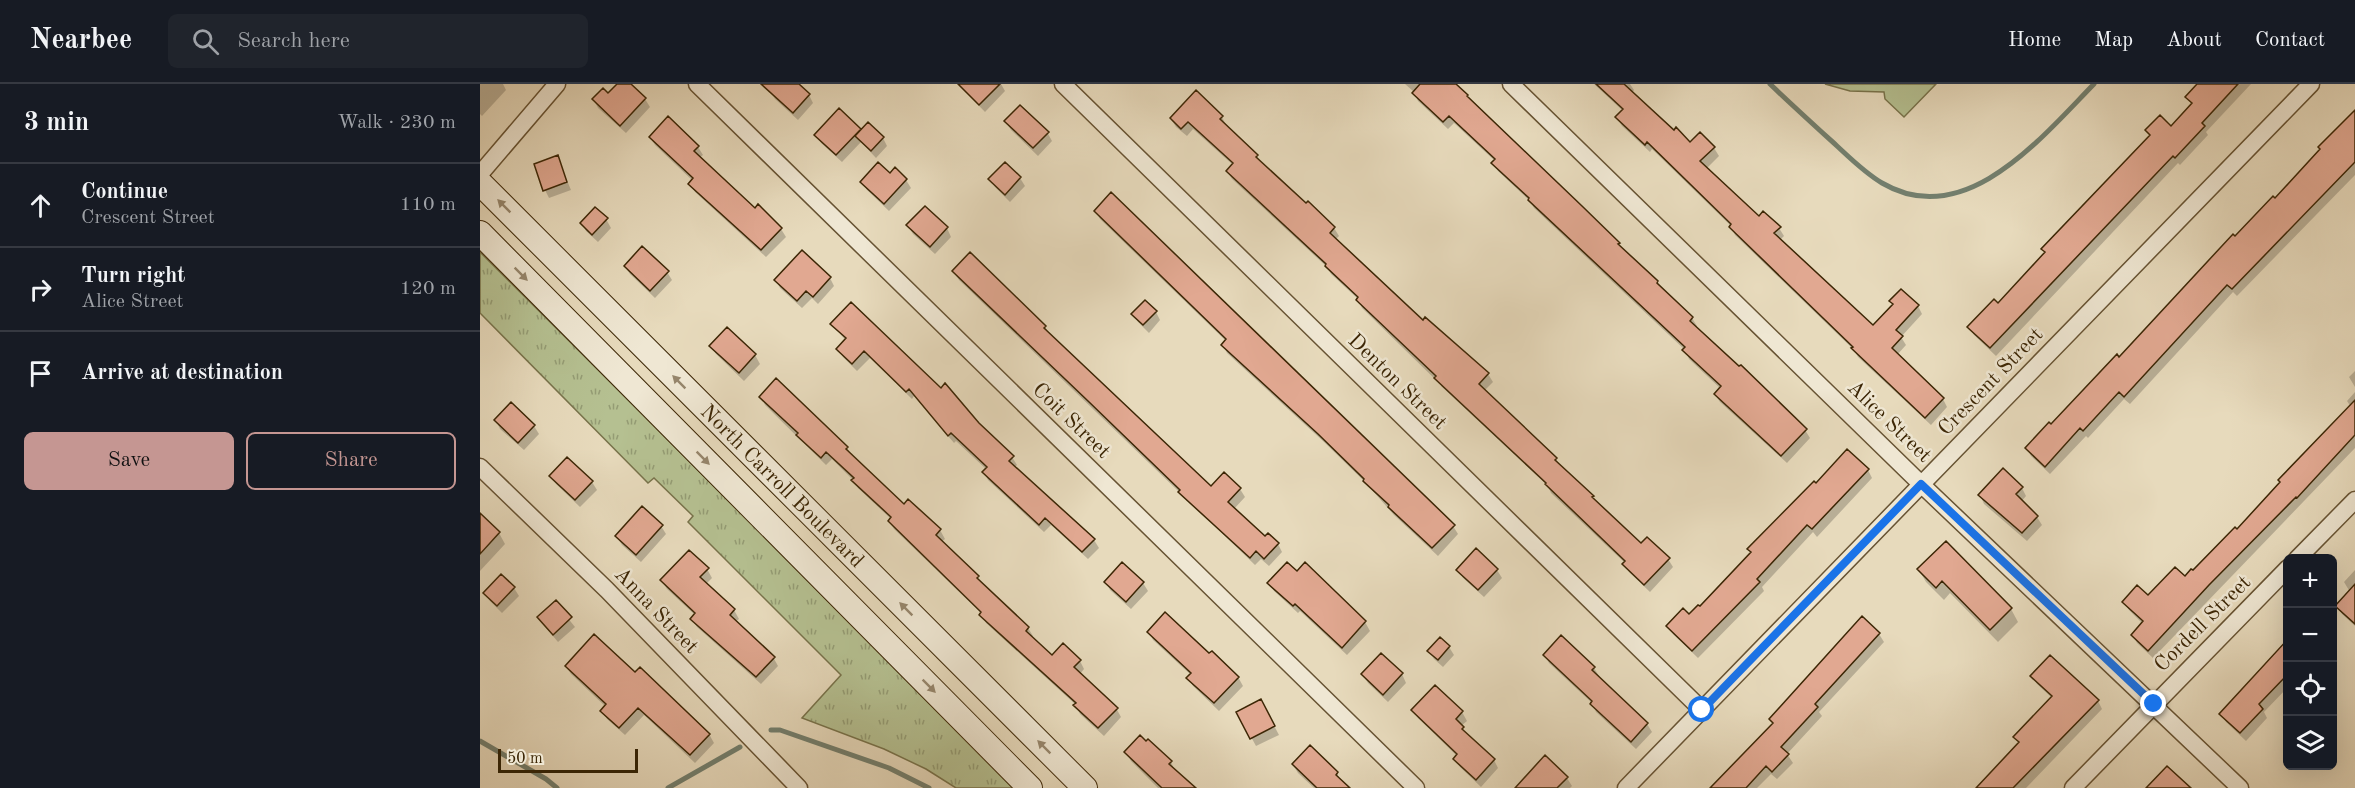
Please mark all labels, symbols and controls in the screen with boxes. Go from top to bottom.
search box [168,14,588,68]
icon: search [189,25,222,58]
text: Nearbee [30,27,132,55]
text: Search here [237,30,350,52]
text: Home [2008,30,2061,51]
text: Map [2094,30,2133,51]
text: About [2166,30,2222,51]
text: Contact [2255,30,2325,51]
text: 3 min [24,110,89,136]
text: Walk · 230 m [337,113,456,133]
text: Continue [81,181,168,203]
icon: ahead [24,189,57,222]
text: 110 m [400,195,456,215]
one-way arrow [497,200,511,214]
text: Crescent Street [81,208,215,228]
text: Turn right [81,265,185,287]
one-way arrow [514,267,528,281]
icon: right [24,273,57,306]
text: 120 m [400,279,456,299]
text: Alice Street [81,292,184,312]
street label: Crescent Street [1935,324,2047,440]
street label: Denton Street [1344,330,1450,434]
icon: arrive [24,357,57,390]
text: Arrive at destination [81,362,283,384]
one-way arrow [673,375,687,389]
street label: Alice Street [1843,377,1935,467]
street label: Coit Street [1028,379,1114,463]
street label: North Carroll Boulevard [696,401,867,572]
button: Save [24,432,234,490]
button: Share [246,432,456,490]
one-way arrow [695,450,709,464]
map controls [2283,554,2337,770]
button: + [2283,554,2337,608]
street label: Anna Street [610,564,702,658]
street label: Cordell Street [2151,572,2255,676]
one-way arrow [900,602,914,616]
button: − [2283,608,2337,662]
button: locate [2283,662,2337,716]
one-way arrow [921,678,935,692]
route end [2140,690,2166,716]
route start [1688,696,1714,722]
button: layers [2283,716,2337,770]
one-way arrow [1037,739,1051,754]
scale bar [498,746,638,774]
text: 50 m [507,751,543,767]

